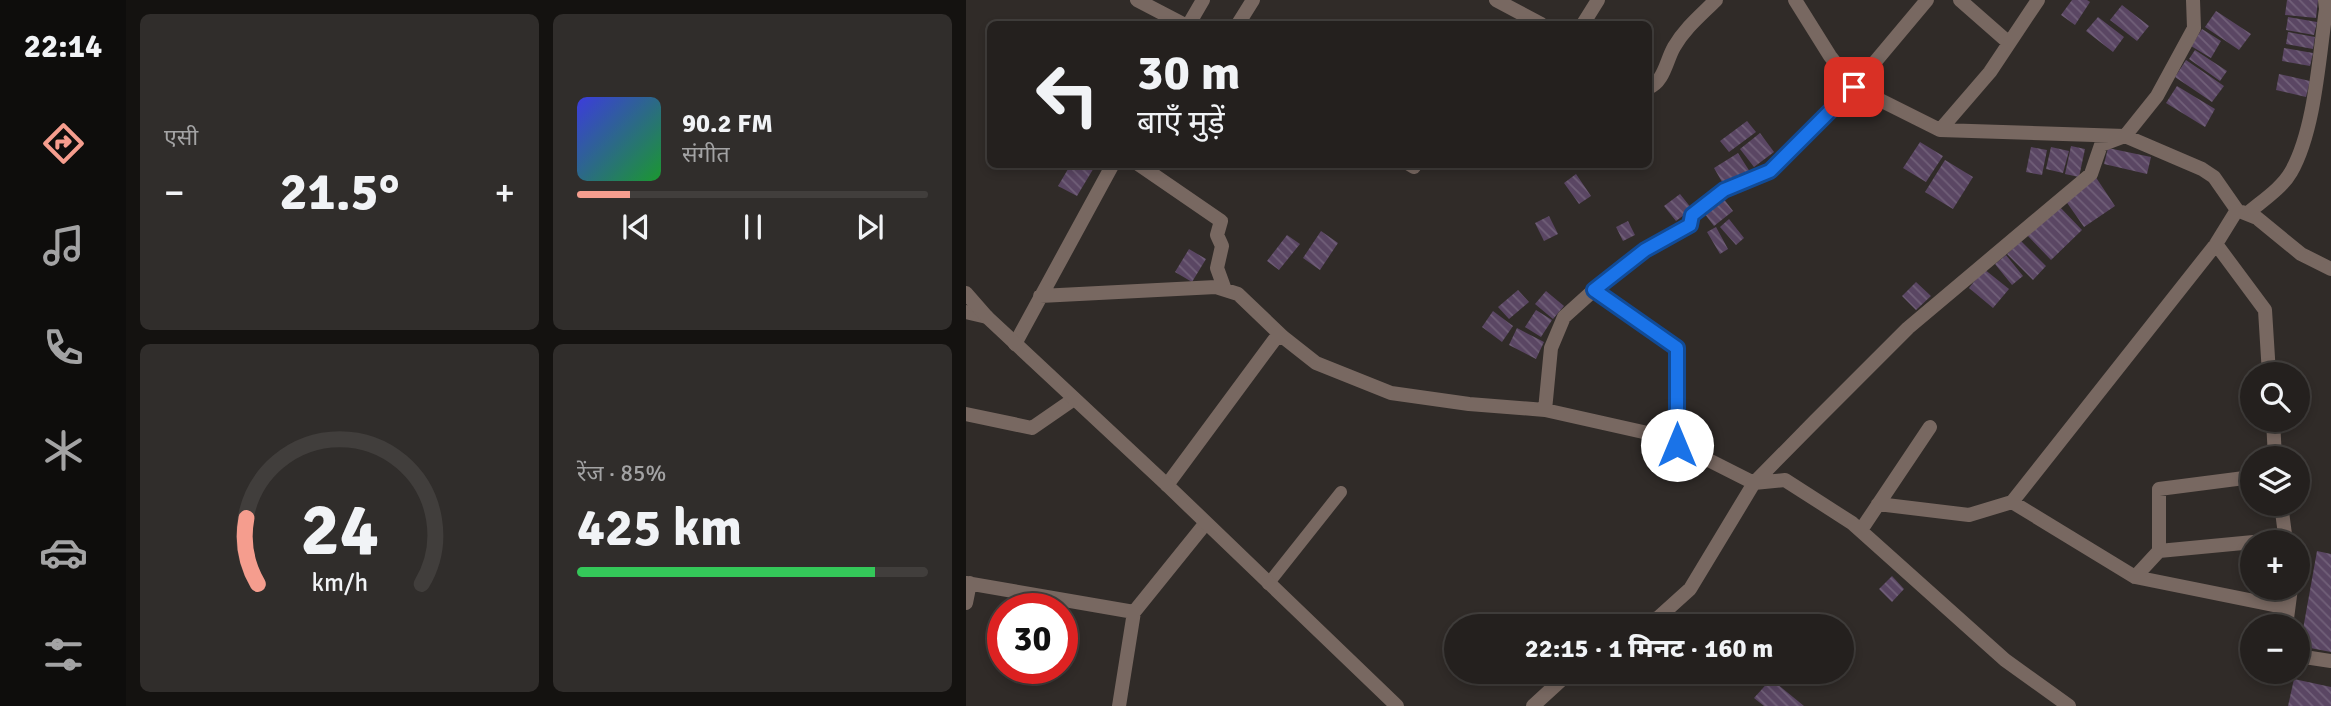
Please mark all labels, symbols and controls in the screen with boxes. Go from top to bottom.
text: 22:14 [24,27,102,66]
text: 30 m [1137,43,1240,103]
icon: left [1022,49,1113,140]
pin [1824,57,1884,117]
icon: arrive [1835,68,1873,106]
text: बाएँ मुड़ें [1137,103,1225,142]
text: 90.2 FM [682,108,773,140]
icon: directions [39,119,88,168]
text: एसी [164,123,198,152]
text: संगीत [682,140,730,169]
text: 21.5° [280,160,399,224]
text: − [164,169,185,216]
text: + [494,169,515,216]
icon: previous [617,208,655,246]
icon: pause [734,208,772,246]
icon: next [851,208,889,246]
icon: music [39,221,88,270]
icon: phone [39,323,88,372]
map controls [2240,362,2310,684]
button: search [2240,362,2310,432]
position arrow [1640,408,1714,482]
icon: climate [39,426,88,475]
button: layers [2240,446,2310,516]
text: रेंज · 85% [577,459,666,488]
text: 24 [300,486,379,575]
text: 425 km [577,496,742,560]
icon: car [39,528,88,577]
button: + [2240,530,2310,600]
text: km/h [311,567,368,598]
speed limit sign: 30 [987,593,1078,684]
button: − [2240,614,2310,684]
icon: filters [39,630,88,679]
text: 22:15 · 1 मिनट · 160 m [1525,633,1773,665]

